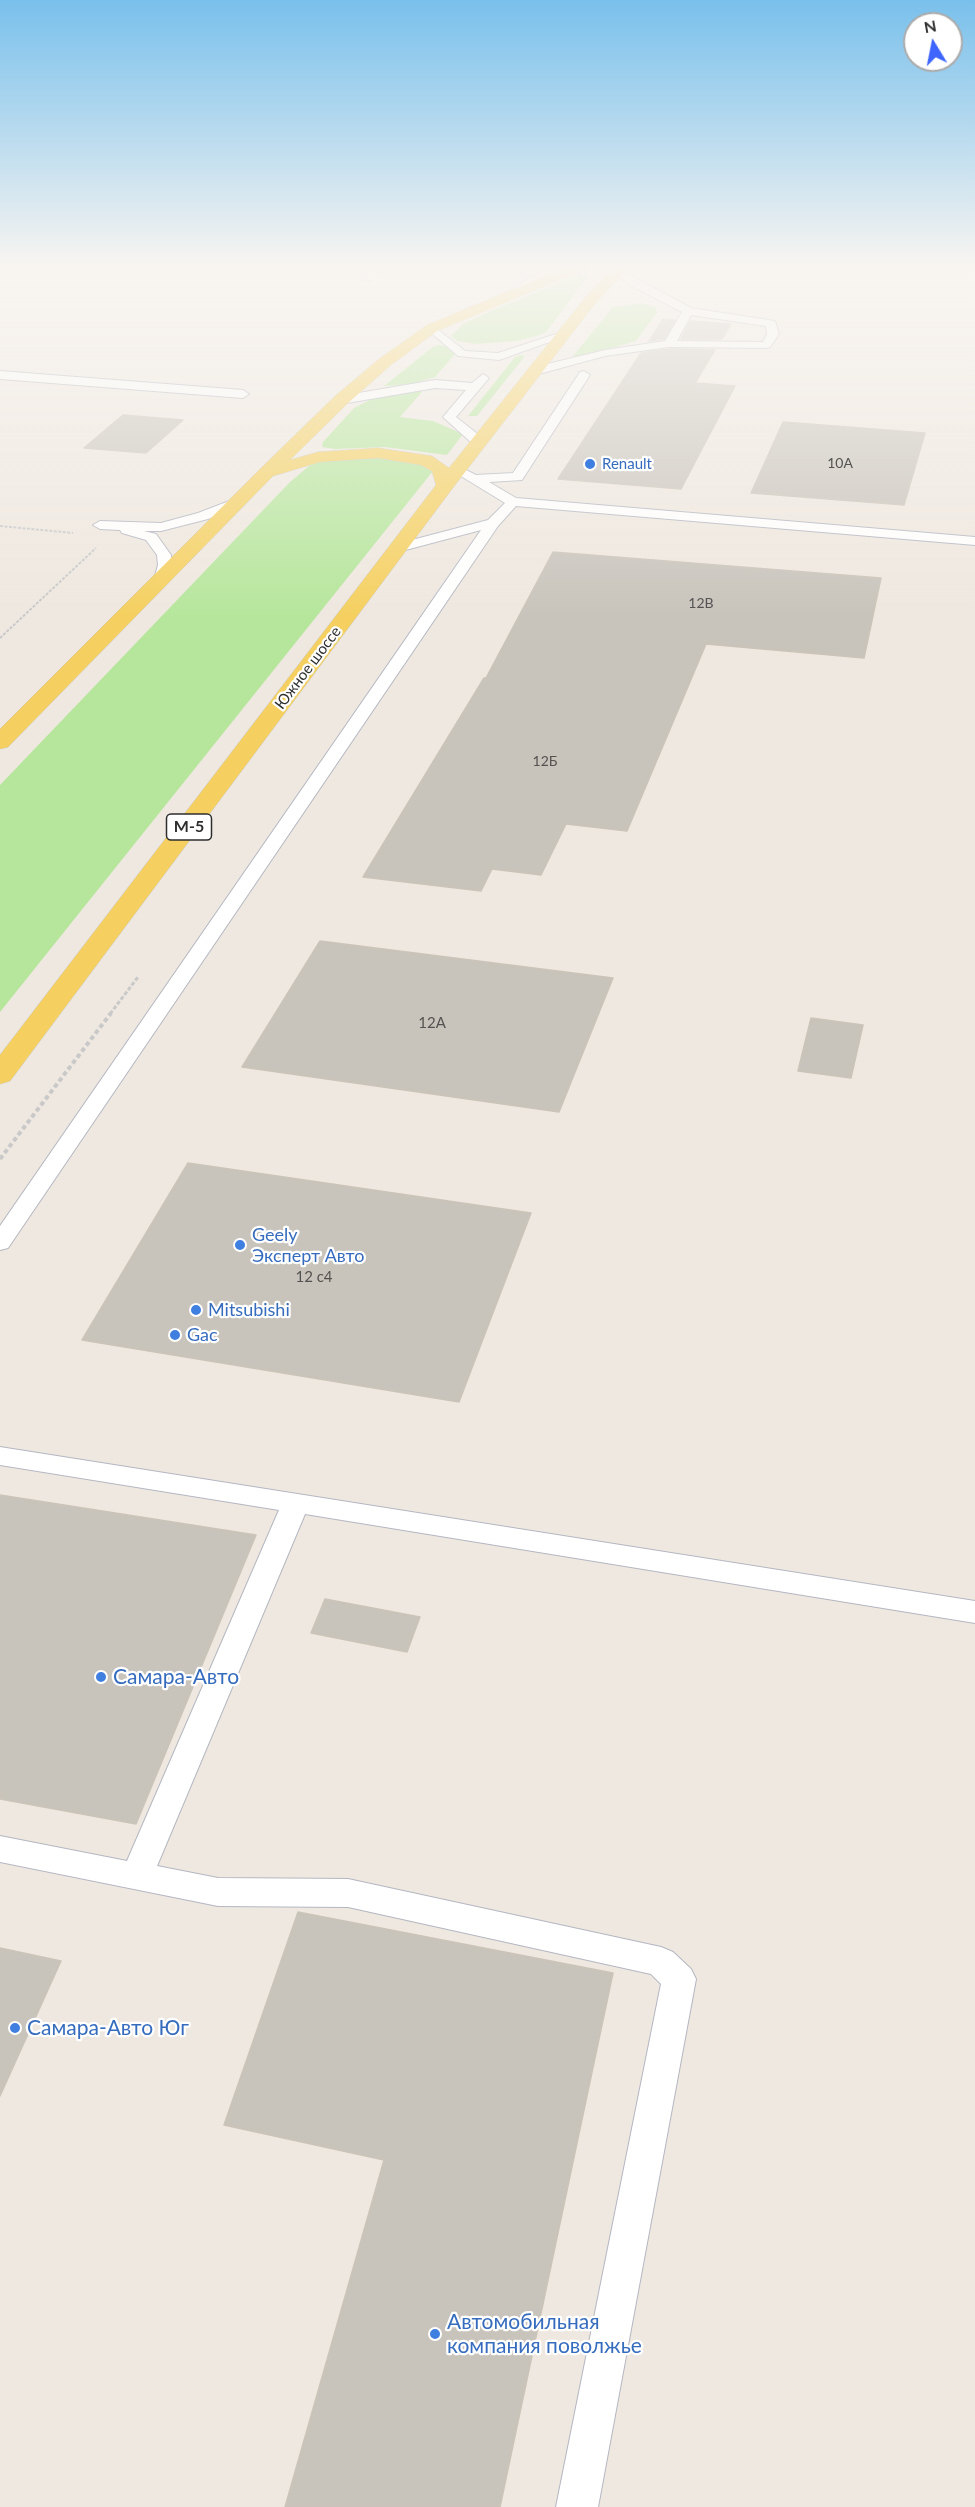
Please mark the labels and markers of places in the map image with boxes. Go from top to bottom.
place label: Renault [602,455,652,473]
marker: Renault [583,457,597,471]
place label: Geely Эксперт Авто [252,1224,365,1266]
marker: Geely Эксперт Авто [233,1238,247,1252]
place label: Mitsubishi [208,1299,290,1321]
marker: Mitsubishi [189,1303,203,1317]
place label: Gac [187,1324,218,1346]
marker: Gac [168,1328,182,1342]
place label: Самара-Авто [113,1664,239,1690]
marker: Самара-Авто [94,1670,108,1684]
place label: Самара-Авто Юг [27,2015,189,2041]
marker: Самара-Авто Юг [8,2021,22,2035]
place label: Автомобильная компания поволжье [447,2309,642,2359]
marker: Автомобильная компания поволжье [428,2327,442,2341]

